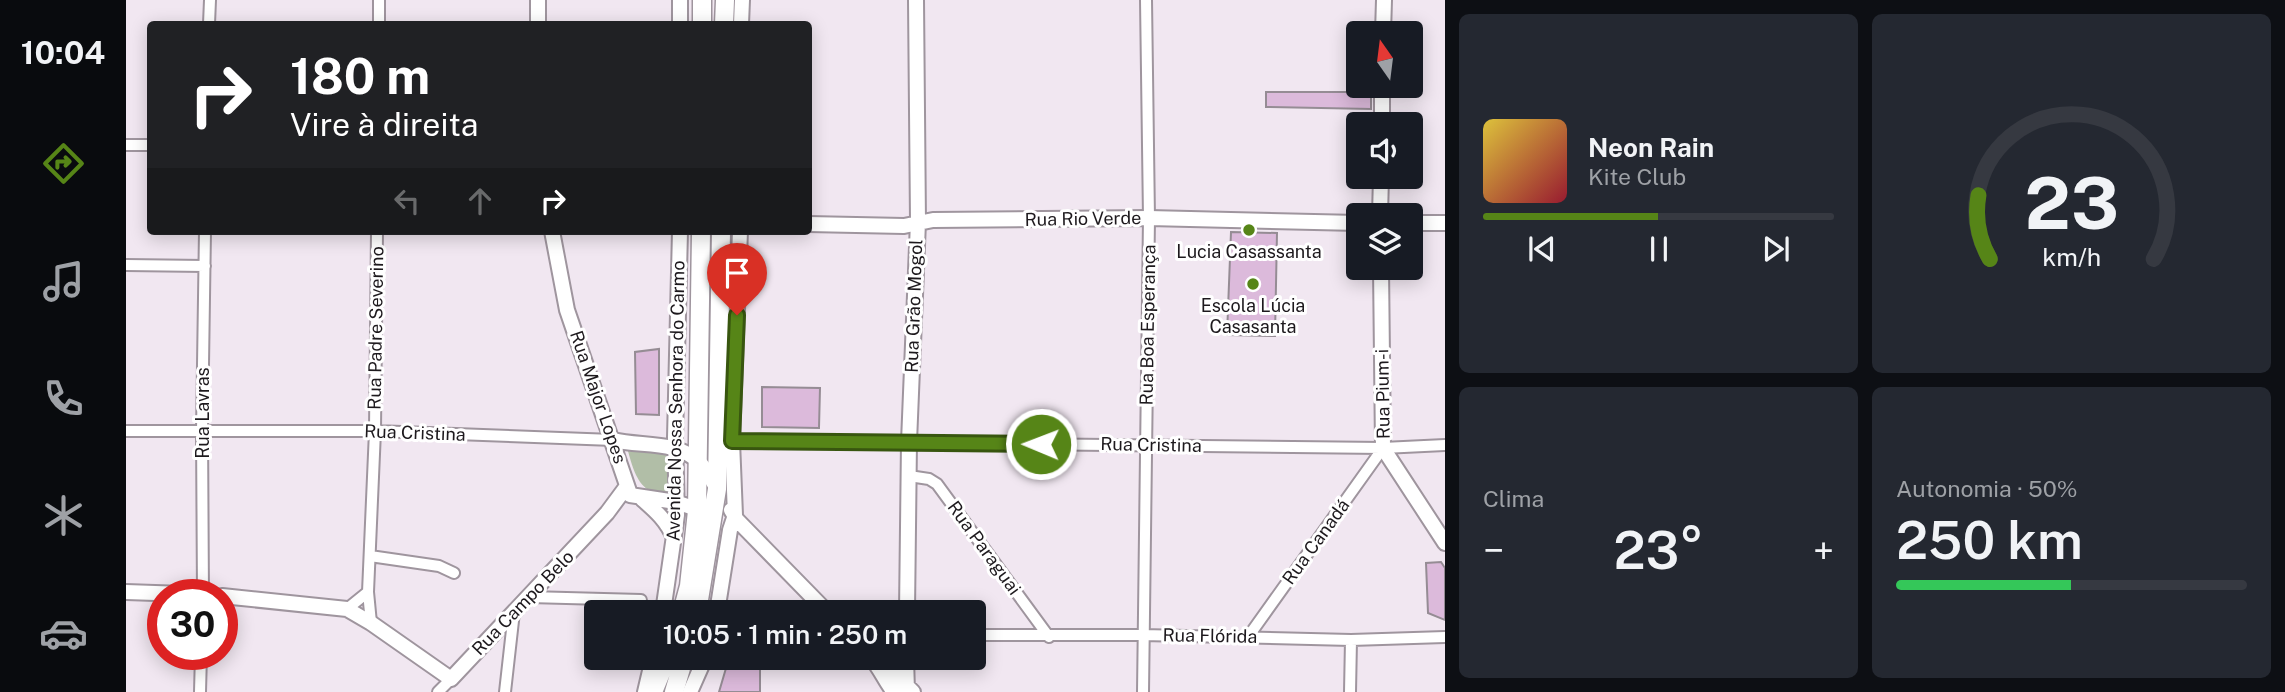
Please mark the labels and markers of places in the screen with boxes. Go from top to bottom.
marker: Lucia Casassanta [1241,222,1257,238]
place label: Lucia Casassanta [1176,241,1322,262]
pin [707,243,767,315]
marker: Escola Lúcia Casasanta [1245,276,1261,292]
place label: Escola Lúcia Casasanta [1201,295,1305,337]

